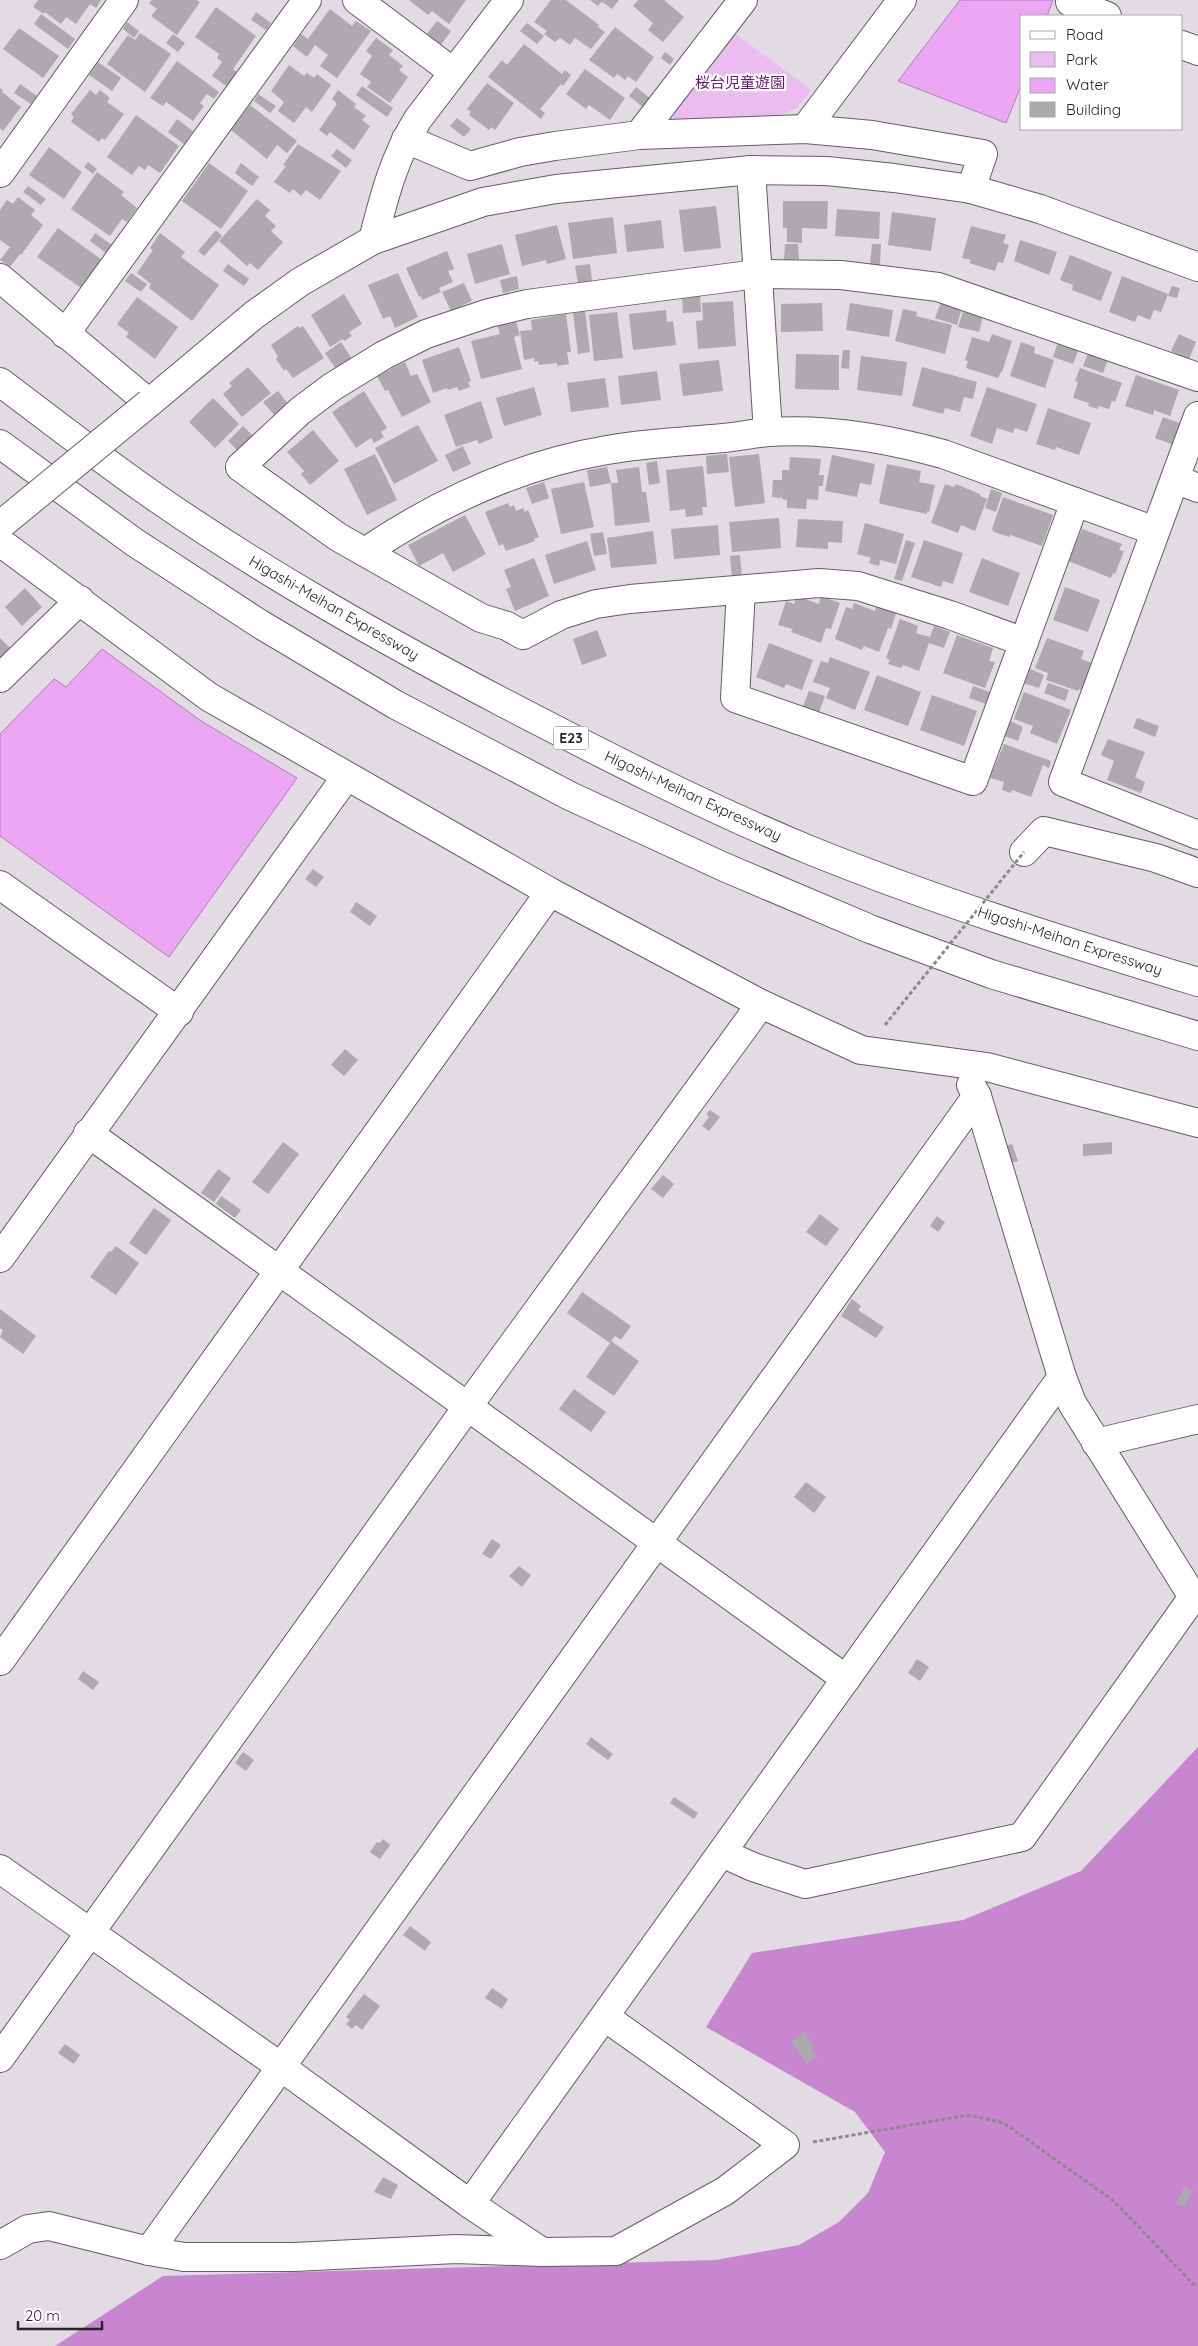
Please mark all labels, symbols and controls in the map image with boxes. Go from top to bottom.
legend [1020,15,1183,130]
text: Road [1066,25,1103,44]
text: Park [1066,50,1098,69]
park label: 桜台児童遊園 [695,73,785,92]
text: Water [1066,75,1109,94]
text: Building [1066,100,1121,119]
street label: Higashi-Meihan Expressway [246,551,423,664]
road number: E23 [554,726,588,750]
street label: Higashi-Meihan Expressway [602,746,785,845]
street label: Higashi-Meihan Expressway [975,902,1165,979]
scale bar [18,2298,101,2330]
text: 20 m [25,2306,60,2325]

